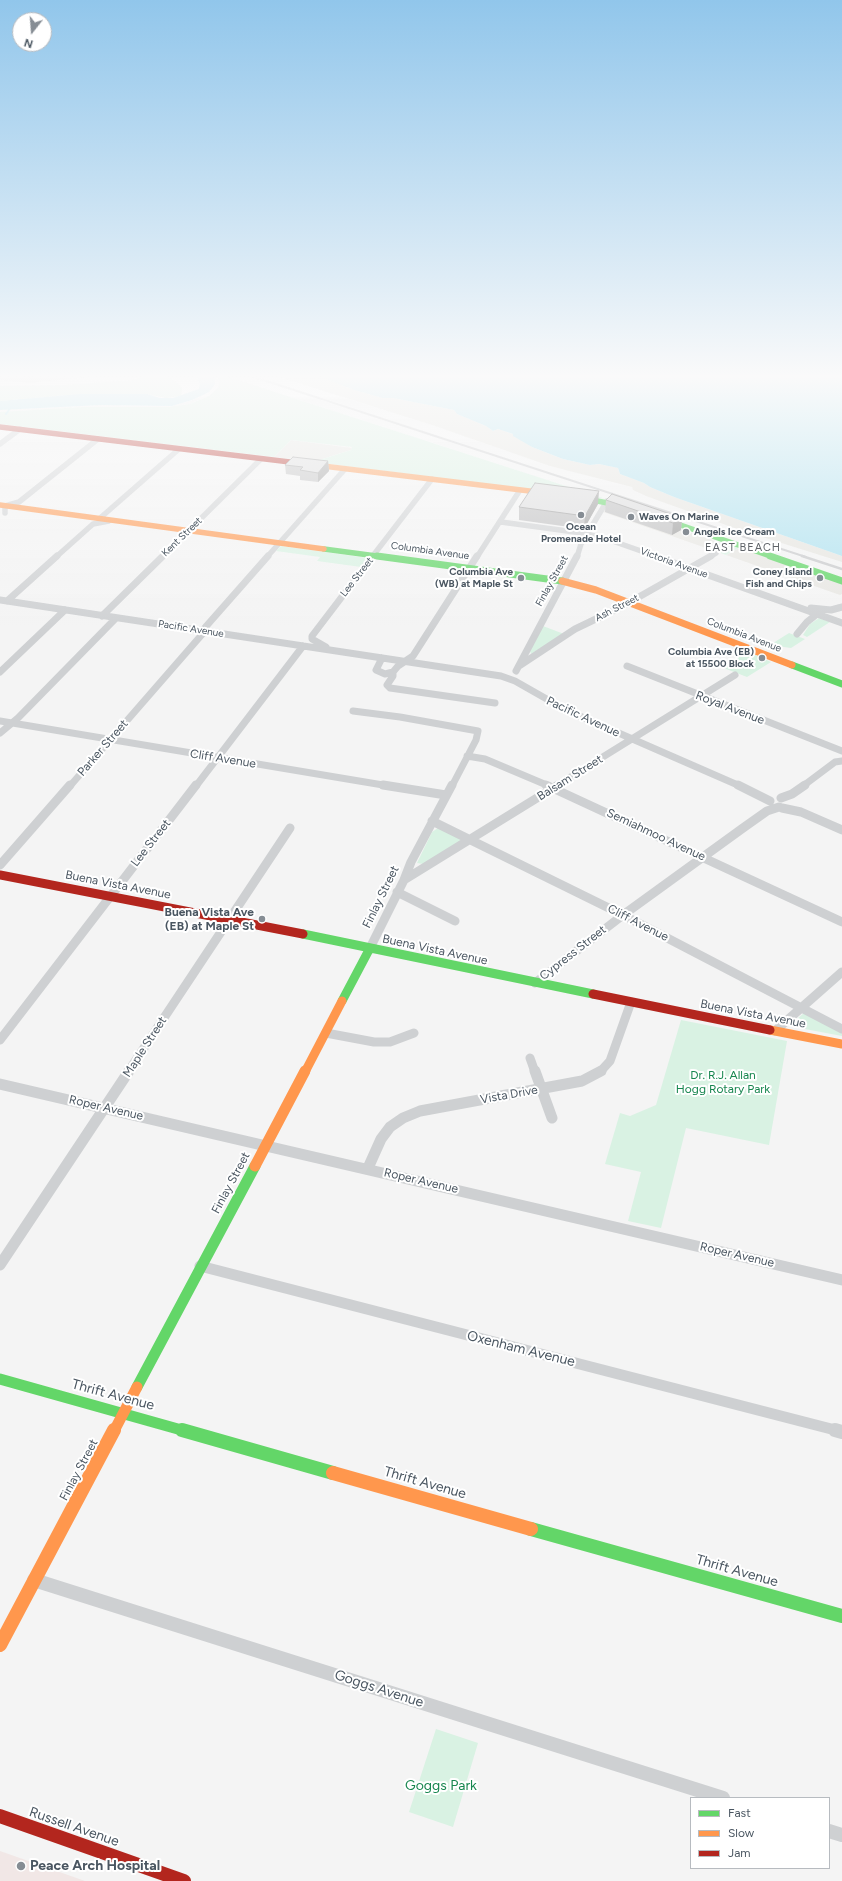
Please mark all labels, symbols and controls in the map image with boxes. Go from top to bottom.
north arrow [12,12,52,52]
text: N [23,36,35,50]
marker: Ocean Promenade Hotel [576,510,586,520]
place label: Waves On Marine [639,511,719,523]
marker: Waves On Marine [626,512,636,522]
street label: Kent Street [159,515,205,559]
place label: Ocean Promenade Hotel [541,521,621,544]
place label: Angels Ice Cream [694,526,775,538]
marker: Angels Ice Cream [681,527,691,537]
street label: Columbia Avenue [390,540,470,562]
district label: EAST BEACH [705,541,781,555]
street label: Victoria Avenue [638,545,710,581]
street label: Finlay Street [533,553,571,609]
street label: Lee Street [338,555,376,599]
place label: Columbia Ave (WB) at Maple St [435,566,513,590]
place label: Coney Island Fish and Chips [746,566,812,590]
marker: Columbia Ave (WB) at Maple St [516,573,526,583]
marker: Coney Island Fish and Chips [815,573,825,583]
street label: Ash Street [593,592,641,624]
street label: Columbia Avenue [705,615,783,655]
street label: Pacific Avenue [157,618,225,640]
place label: Columbia Ave (EB) at 15500 Block [668,646,754,670]
marker: Columbia Ave (EB) at 15500 Block [757,653,767,663]
street label: Royal Avenue [693,688,767,728]
street label: Pacific Avenue [544,694,622,740]
street label: Parker Street [75,717,131,779]
street label: Cliff Avenue [189,747,257,771]
street label: Balsam Street [535,752,605,804]
street label: Semiahmoo Avenue [604,806,708,864]
street label: Lee Street [128,817,174,869]
street label: Finlay Street [360,863,402,931]
street label: Buena Vista Avenue [64,868,172,902]
street label: Cliff Avenue [605,901,671,945]
place label: Buena Vista Ave (EB) at Maple St [165,905,254,933]
marker: Buena Vista Ave (EB) at Maple St [257,914,267,924]
street label: Cypress Street [537,923,609,983]
street label: Buena Vista Avenue [381,932,489,968]
street label: Buena Vista Avenue [699,997,807,1031]
street label: Maple Street [120,1014,170,1080]
park label: Dr. R.J. Allan Hogg Rotary Park [676,1068,770,1096]
street label: Vista Drive [479,1083,539,1107]
street label: Roper Avenue [67,1092,145,1124]
street label: Finlay Street [209,1150,253,1216]
street label: Roper Avenue [382,1165,460,1197]
street label: Roper Avenue [698,1239,776,1271]
street label: Oxenham Avenue [465,1327,577,1371]
street label: Thrift Avenue [70,1376,156,1414]
street label: Finlay Street [57,1437,101,1503]
street label: Thrift Avenue [382,1463,468,1503]
street label: Thrift Avenue [694,1551,780,1591]
street label: Goggs Avenue [332,1667,426,1711]
park label: Goggs Park [405,1778,477,1794]
legend [690,1797,830,1869]
street label: Russell Avenue [27,1804,121,1850]
text: Fast [728,1806,751,1820]
text: Slow [728,1826,754,1840]
text: Jam [728,1846,751,1860]
place label: Peace Arch Hospital [30,1858,160,1874]
marker: Peace Arch Hospital [15,1860,27,1872]

